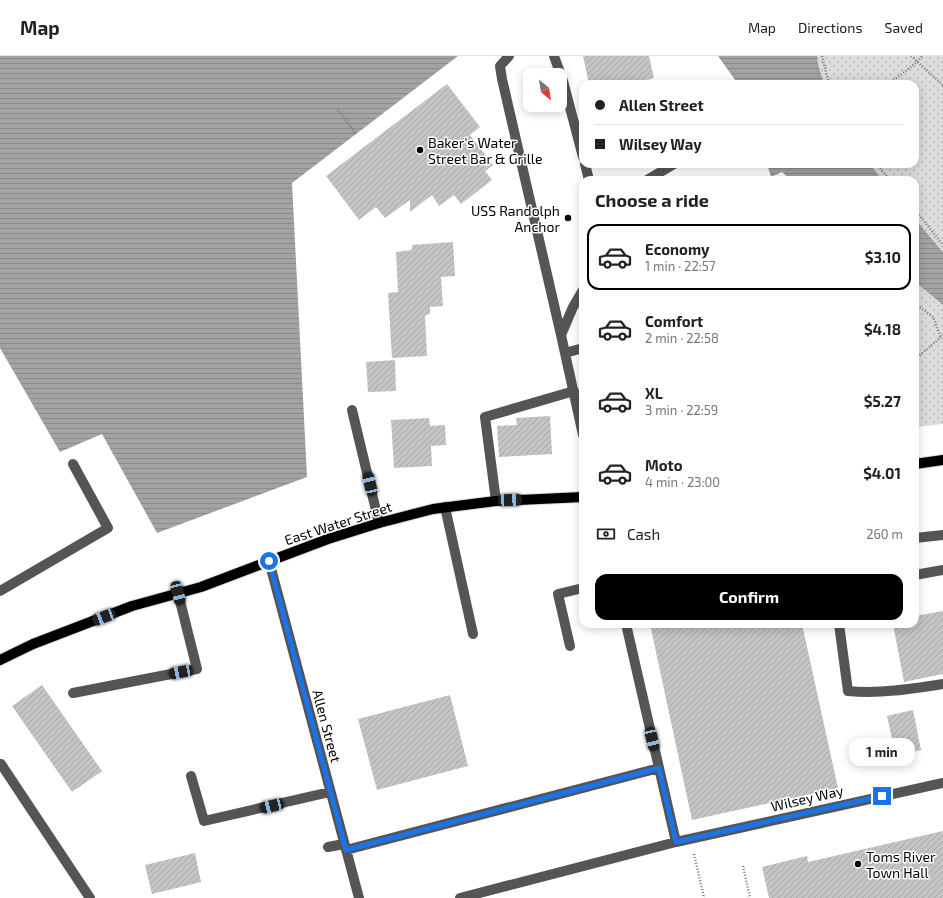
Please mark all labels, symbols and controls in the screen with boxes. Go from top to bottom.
text: Map [20,16,60,39]
text: Map [748,19,776,36]
text: Directions [798,19,863,36]
text: Saved [885,19,923,36]
north arrow [523,68,567,112]
map controls [523,68,567,112]
text: Allen Street [619,96,704,114]
place label: Baker's Water Street Bar & Grille [428,134,542,167]
text: Wilsey Way [619,135,702,153]
marker: Baker's Water Street Bar & Grille [415,145,425,155]
text: Choose a ride [595,189,709,211]
place label: USS Randolph Anchor [471,202,560,235]
marker: USS Randolph Anchor [563,213,573,223]
icon: car [597,239,633,275]
text: Economy [645,240,710,258]
text: $3.10 [865,248,901,266]
text: 1 min · 22:57 [645,258,715,274]
icon: car [597,311,633,347]
text: Comfort [645,312,703,330]
text: $4.18 [864,320,901,338]
text: 2 min · 22:58 [645,330,719,346]
icon: car [597,383,633,419]
text: XL [645,384,663,402]
text: $5.27 [864,392,901,410]
text: 3 min · 22:59 [645,402,718,418]
icon: car [597,455,633,491]
text: Moto [645,456,683,474]
text: $4.01 [863,464,901,482]
car [361,471,379,497]
text: 4 min · 23:00 [645,474,720,490]
car [498,494,522,506]
street label: East Water Street [282,498,394,548]
icon: cash [595,523,617,545]
text: Cash [627,525,660,543]
text: 260 m [866,526,903,542]
route start [260,552,278,570]
button: Confirm [595,574,903,620]
car [169,580,187,606]
car [91,607,117,627]
car [168,664,194,680]
street label: Allen Street [309,688,345,764]
car [643,726,661,752]
callout: 1 min [849,738,915,766]
text: 1 min [866,744,898,760]
street label: Wilsey Way [769,781,845,815]
route end [873,787,891,805]
car [259,797,285,815]
place label: Toms River Town Hall [866,848,936,881]
marker: Toms River Town Hall [853,859,863,869]

